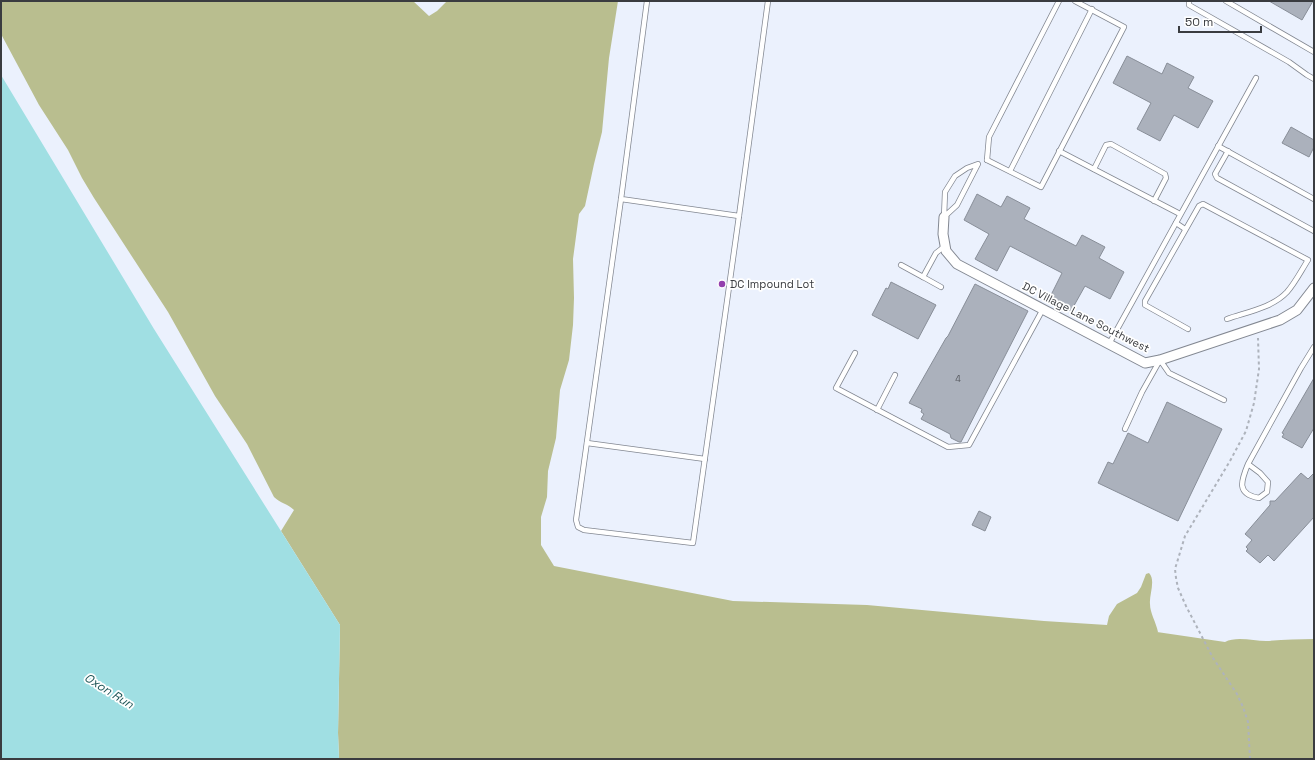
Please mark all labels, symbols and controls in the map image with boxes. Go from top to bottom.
scale bar [1179,8,1261,34]
text: 50 m [1185,14,1213,30]
place label: DC Impound Lot [730,277,814,291]
marker: DC Impound Lot [717,279,727,289]
street label: DC Village Lane Southwest [1020,279,1152,355]
house number: 4 [955,373,961,385]
water label: Oxon Run [81,670,137,713]

